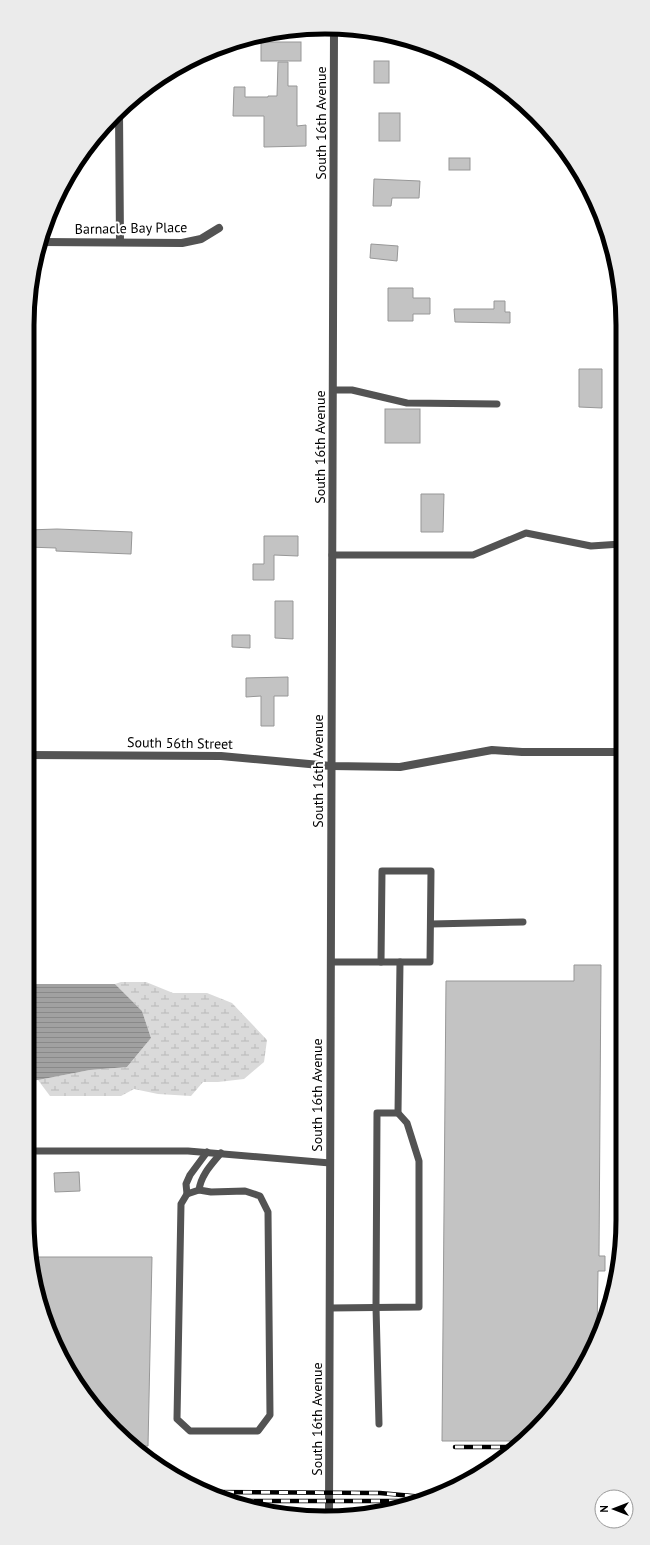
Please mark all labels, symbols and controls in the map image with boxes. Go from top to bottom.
street label: South 16th Avenue [312,66,330,180]
street label: Barnacle Bay Place [75,218,187,238]
street label: South 16th Avenue [311,390,329,504]
street label: South 16th Avenue [309,714,327,828]
street label: South 56th Street [127,733,233,753]
street label: South 16th Avenue [308,1038,326,1152]
street label: South 16th Avenue [308,1362,326,1476]
north arrow [594,1489,634,1529]
text: N [597,1505,611,1513]

